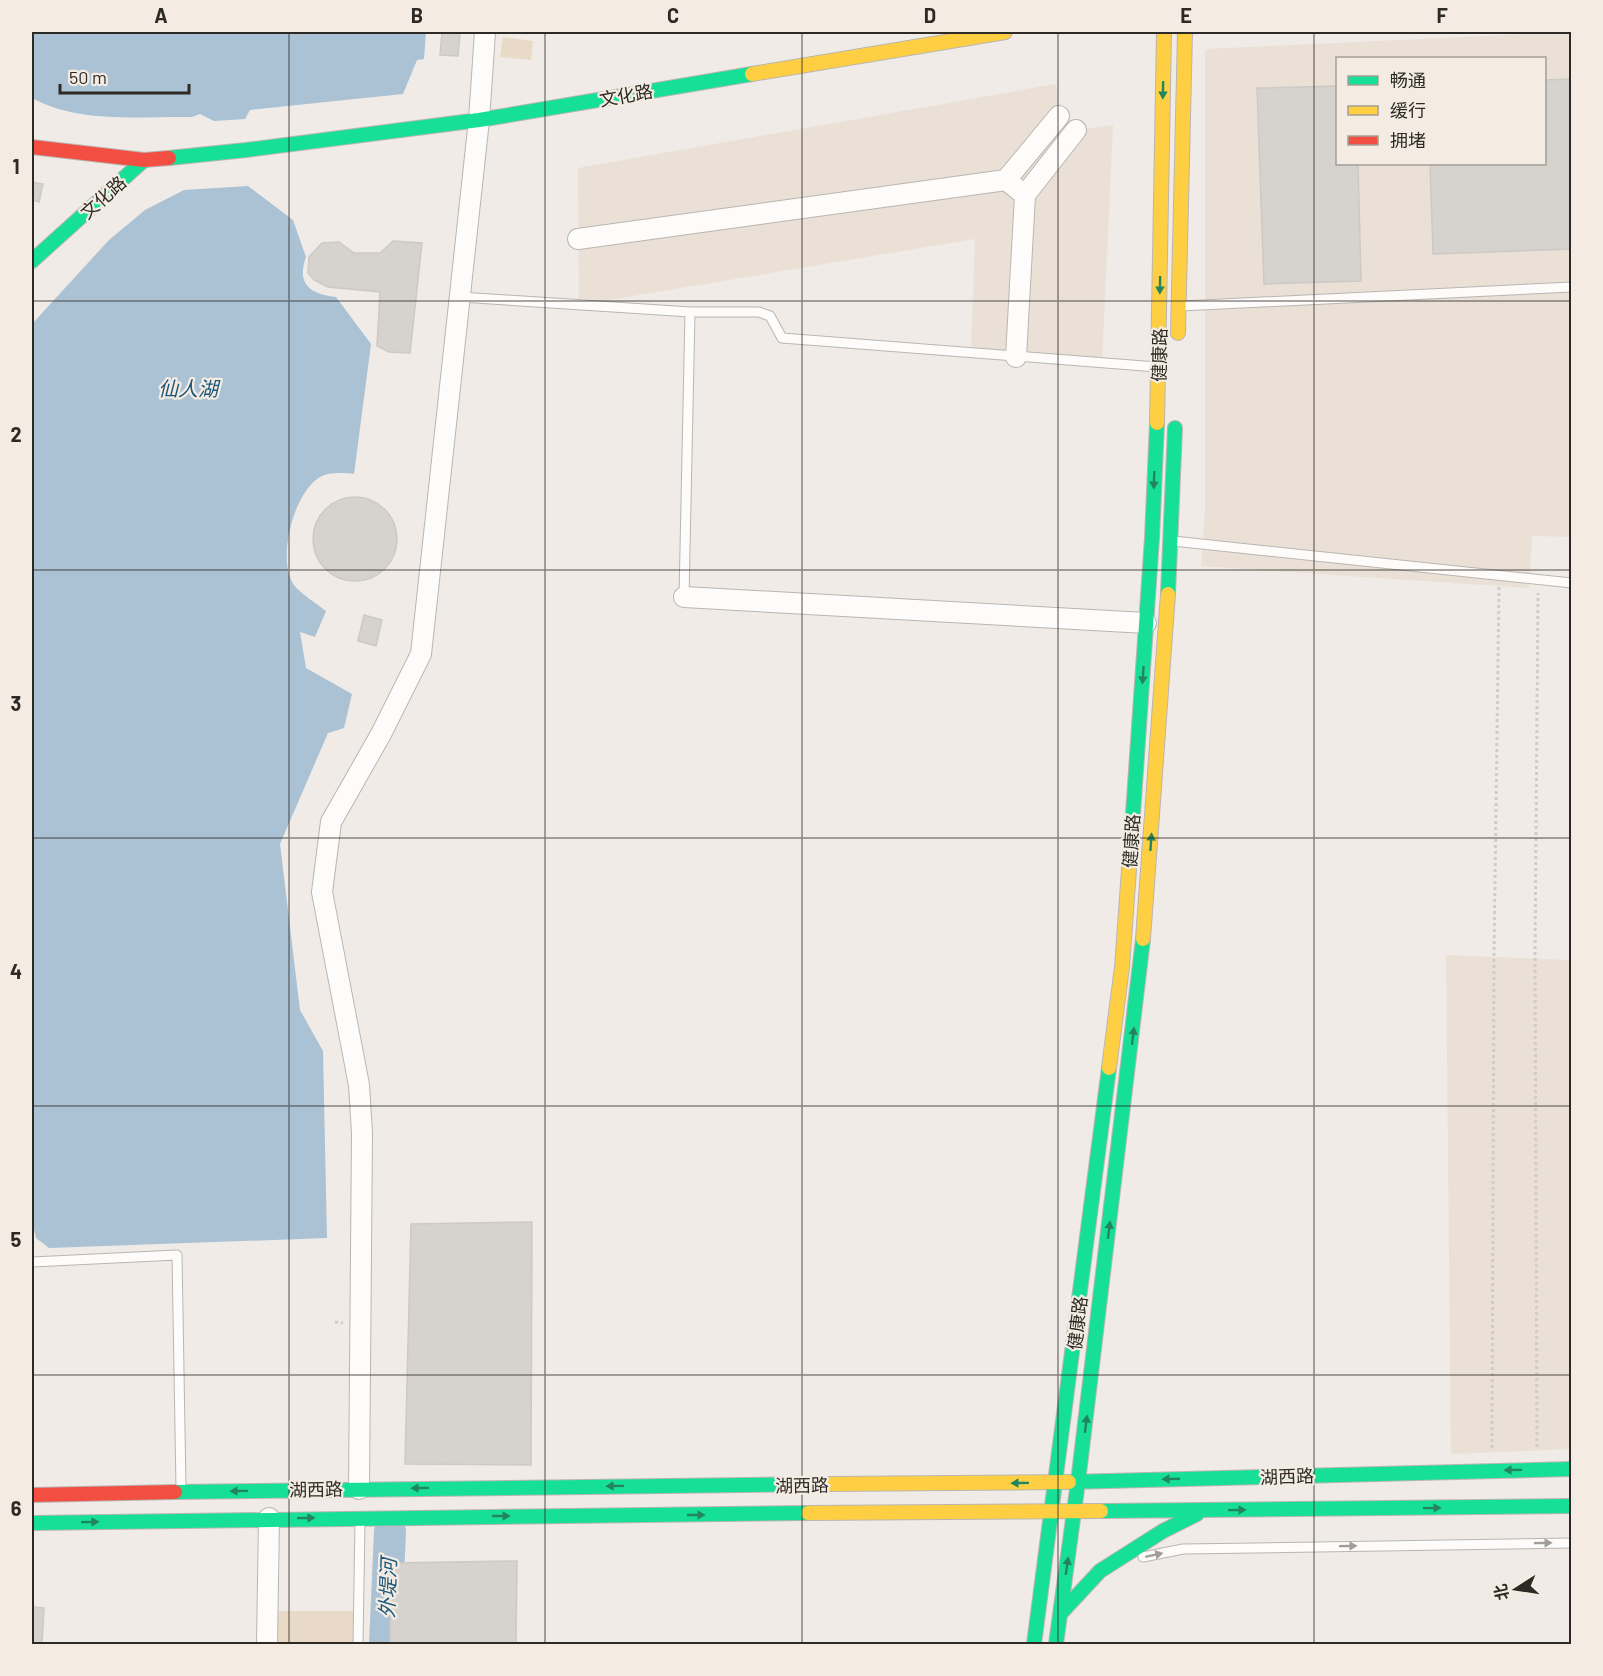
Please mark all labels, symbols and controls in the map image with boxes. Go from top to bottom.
text: A [154,3,168,27]
text: B [411,3,423,27]
text: C [667,3,679,27]
text: D [924,3,936,27]
text: E [1180,3,1192,27]
text: F [1436,3,1448,27]
scale bar [60,57,189,95]
legend [1336,57,1546,165]
text: 50 m [69,66,107,88]
text: 畅通 [1390,69,1426,91]
street label: 文化路 [598,79,654,111]
one-way arrow [1158,80,1168,99]
text: 缓行 [1390,99,1426,121]
text: 拥堵 [1390,129,1426,151]
text: 1 [12,154,20,178]
street label: 文化路 [76,171,130,223]
one-way arrow [1155,275,1165,294]
street label: 健康路 [1148,328,1170,382]
water label: 仙人湖 [158,376,221,400]
text: 2 [10,422,22,446]
one-way arrow [1150,470,1159,489]
one-way arrow [1138,665,1148,684]
text: 3 [11,691,21,715]
street label: 健康路 [1118,813,1144,869]
one-way arrow [1146,833,1155,852]
text: 4 [10,959,22,983]
one-way arrow [1128,1027,1137,1046]
one-way arrow [1104,1220,1114,1239]
text: 5 [11,1227,22,1251]
street label: 健康路 [1063,1295,1091,1351]
one-way arrow [1081,1414,1090,1433]
street label: 湖西路 [1260,1464,1314,1488]
one-way arrow [1504,1465,1523,1475]
street label: 湖西路 [775,1474,829,1496]
one-way arrow [1162,1474,1181,1484]
street label: 湖西路 [289,1478,343,1500]
one-way arrow [1010,1478,1029,1488]
one-way arrow [605,1481,624,1491]
one-way arrow [411,1483,430,1493]
one-way arrow [229,1486,248,1495]
text: 6 [11,1496,22,1520]
one-way arrow [1422,1503,1441,1512]
one-way arrow [1228,1505,1247,1515]
one-way arrow [686,1510,705,1520]
one-way arrow [491,1511,510,1521]
one-way arrow [296,1513,315,1523]
one-way arrow [80,1517,99,1527]
one-way arrow [1534,1538,1553,1548]
one-way arrow [1339,1542,1358,1551]
one-way arrow [1145,1550,1164,1559]
water label: 外堤河 [374,1554,400,1618]
one-way arrow [1062,1556,1072,1575]
north arrow [1486,1559,1546,1619]
text: 北 [1490,1582,1512,1602]

